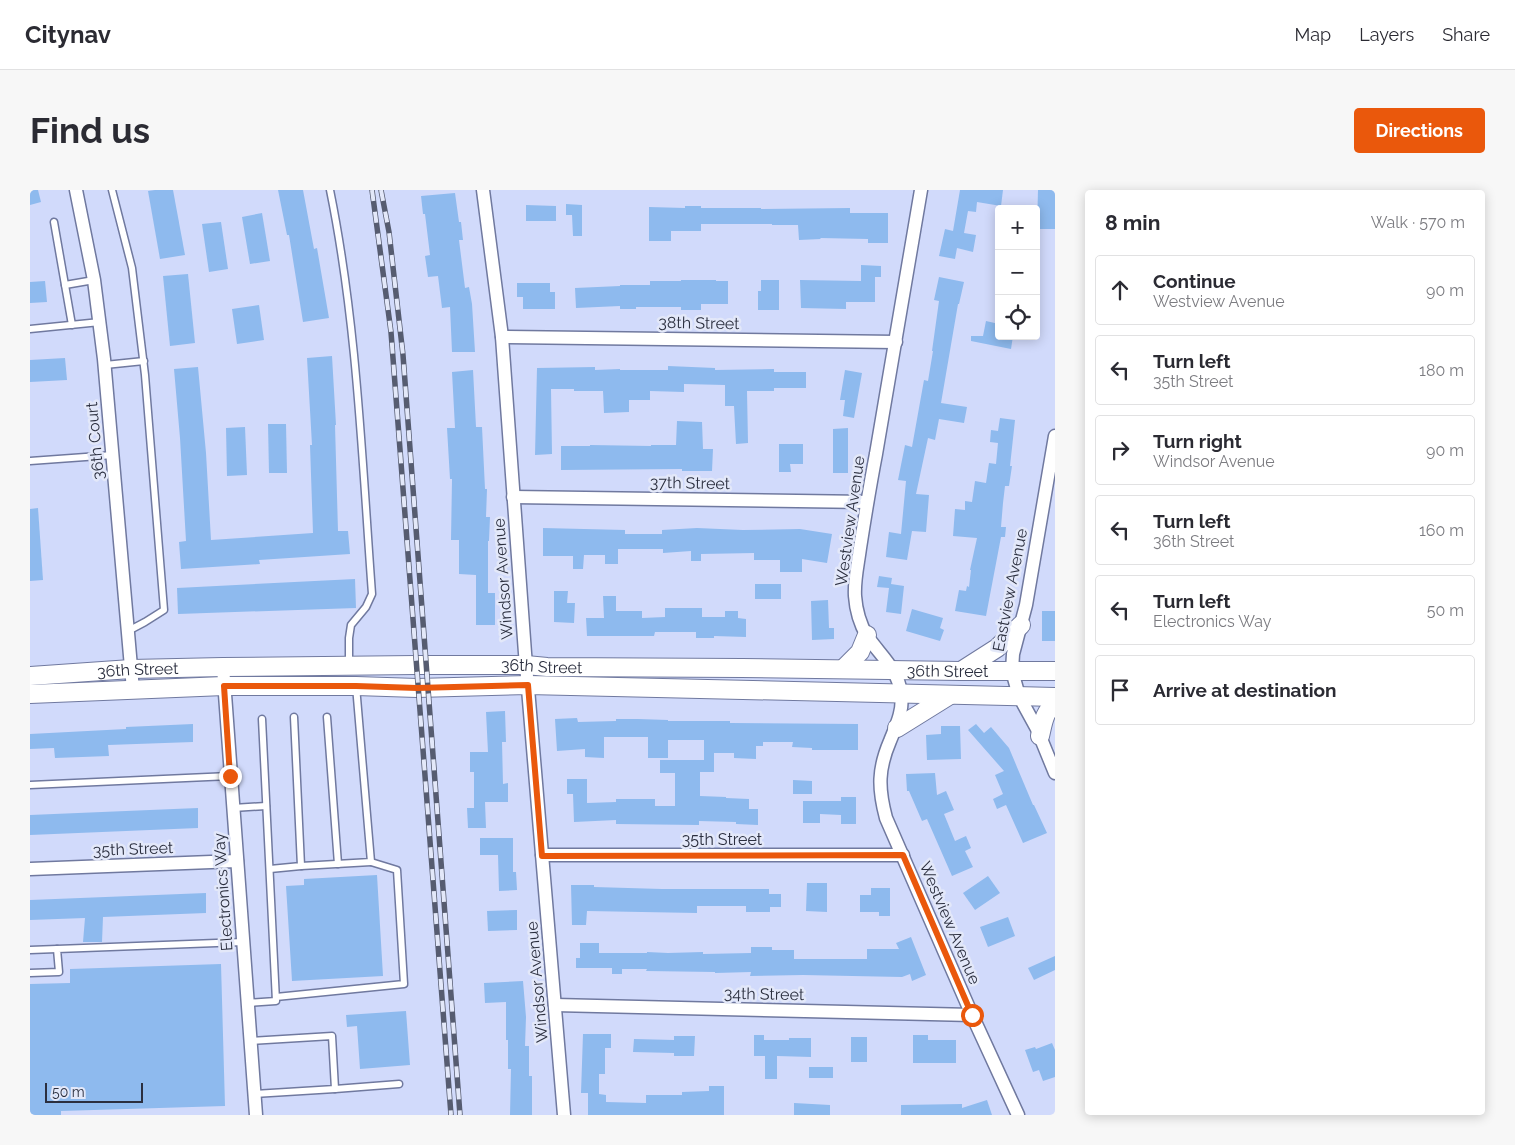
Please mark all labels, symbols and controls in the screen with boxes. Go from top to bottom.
text: Citynav [25,20,111,49]
text: Map [1295,24,1331,45]
text: Layers [1359,24,1414,45]
text: Share [1442,24,1490,45]
button: Directions [1354,108,1485,153]
text: Find us [30,110,150,151]
map controls [995,205,1040,340]
button: + [995,205,1040,250]
text: 8 min [1105,210,1160,235]
text: Walk · 570 m [1371,213,1465,232]
button: − [995,250,1040,295]
text: Continue [1153,270,1236,292]
icon: ahead [1106,276,1134,304]
text: 90 m [1426,281,1464,300]
text: Westview Avenue [1153,292,1285,311]
button: locate [995,295,1040,340]
street label: 38th Street [658,313,740,333]
text: Turn left [1153,350,1230,372]
icon: left [1106,356,1134,384]
text: 180 m [1419,361,1464,380]
text: 35th Street [1153,372,1233,391]
street label: 36th Court [82,401,108,481]
text: Turn right [1153,430,1242,452]
icon: right [1106,436,1134,464]
text: 90 m [1426,441,1464,460]
text: Windsor Avenue [1153,452,1275,471]
street label: Westview Avenue [831,455,869,587]
street label: 37th Street [650,473,731,493]
text: Turn left [1153,510,1230,532]
icon: left [1106,516,1134,544]
street label: Windsor Avenue [489,518,517,640]
text: 160 m [1419,521,1464,540]
street label: Eastview Avenue [989,527,1031,653]
text: 36th Street [1153,532,1234,551]
text: Turn left [1153,590,1230,612]
icon: left [1106,596,1134,624]
text: 50 m [1427,601,1464,620]
text: Electronics Way [1153,612,1271,631]
street label: 36th Street [501,655,583,677]
street label: 36th Street [96,658,179,681]
street label: 36th Street [907,661,989,681]
icon: arrive [1106,676,1134,704]
text: Arrive at destination [1153,679,1337,701]
route end [219,765,242,788]
street label: 35th Street [682,830,763,849]
street label: Electronics Way [209,832,237,952]
street label: 35th Street [92,838,174,860]
street label: Westview Avenue [916,859,984,987]
street label: Windsor Avenue [522,921,552,1043]
street label: 34th Street [724,984,805,1004]
route start [961,1004,984,1027]
scale bar [45,1080,142,1103]
text: 50 m [52,1084,85,1100]

